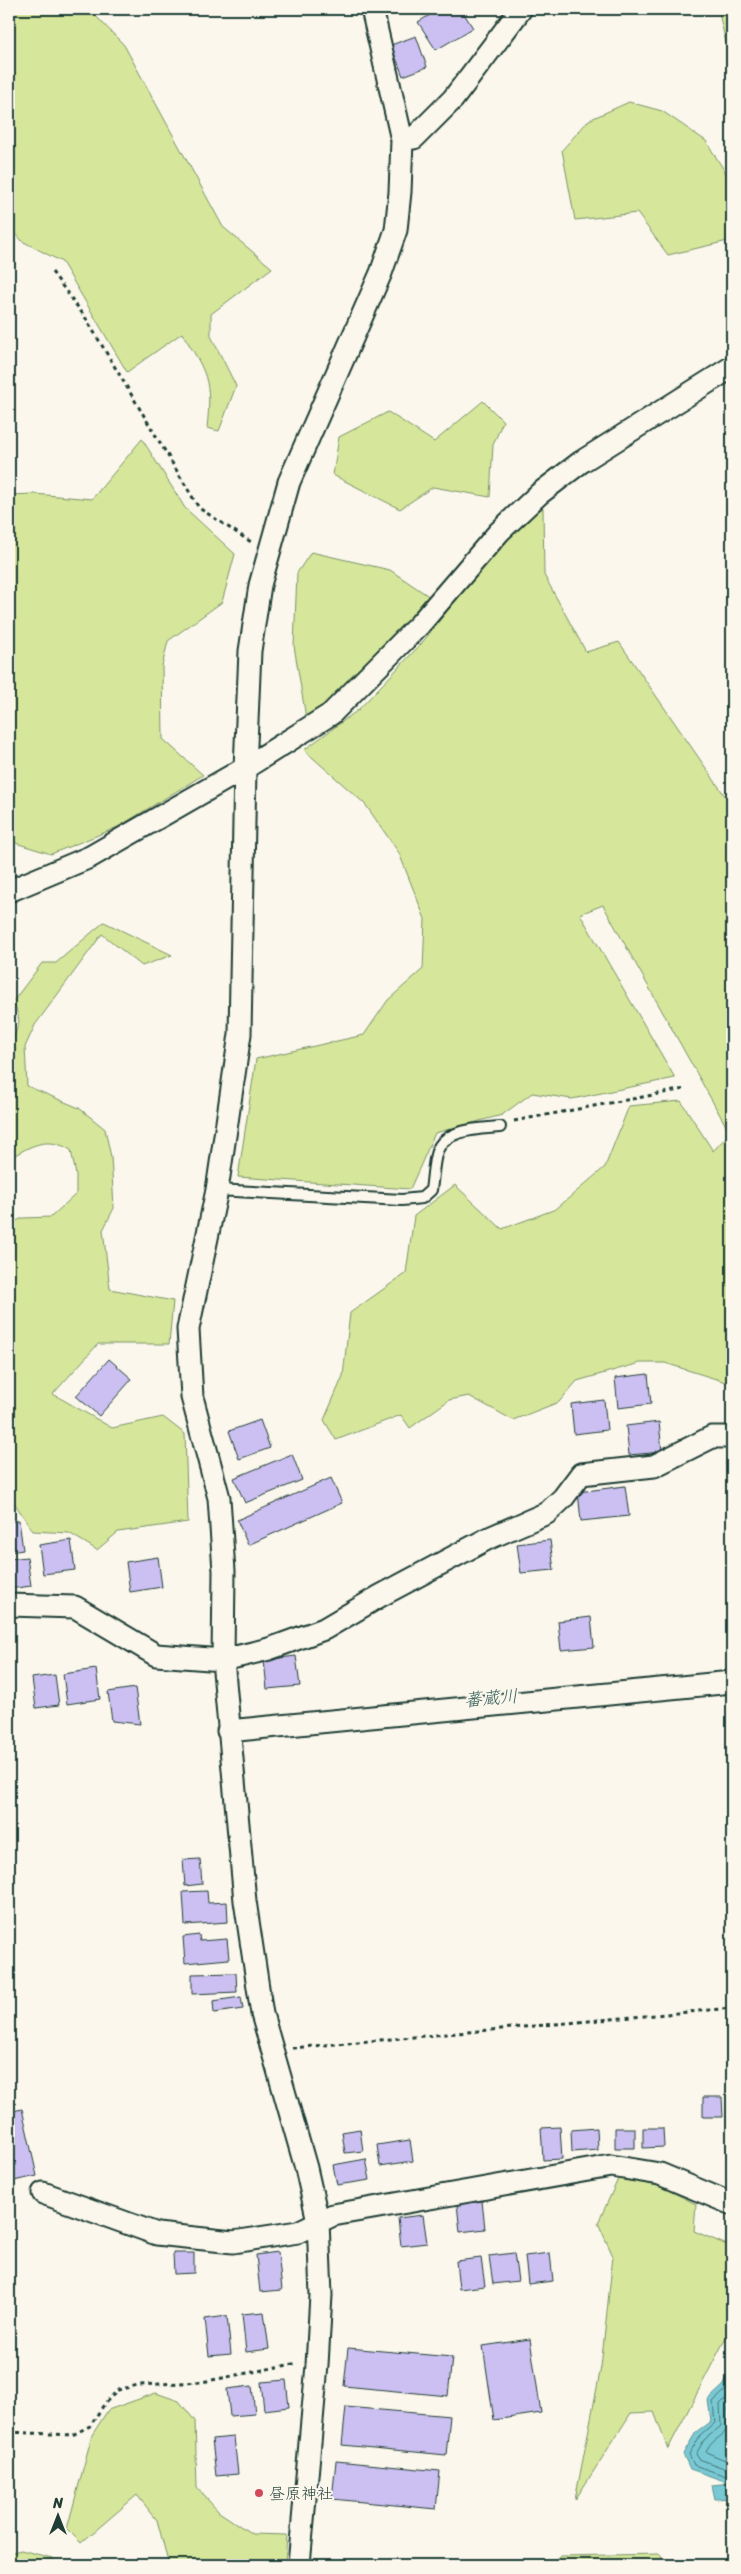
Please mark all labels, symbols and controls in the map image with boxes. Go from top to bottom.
water label: 蕃蔵川 [463,1680,519,1716]
place label: 昼原神社 [269,2479,333,2508]
marker: 昼原神社 [253,2487,265,2499]
text: N [52,2491,63,2516]
north arrow [32,2492,82,2542]

